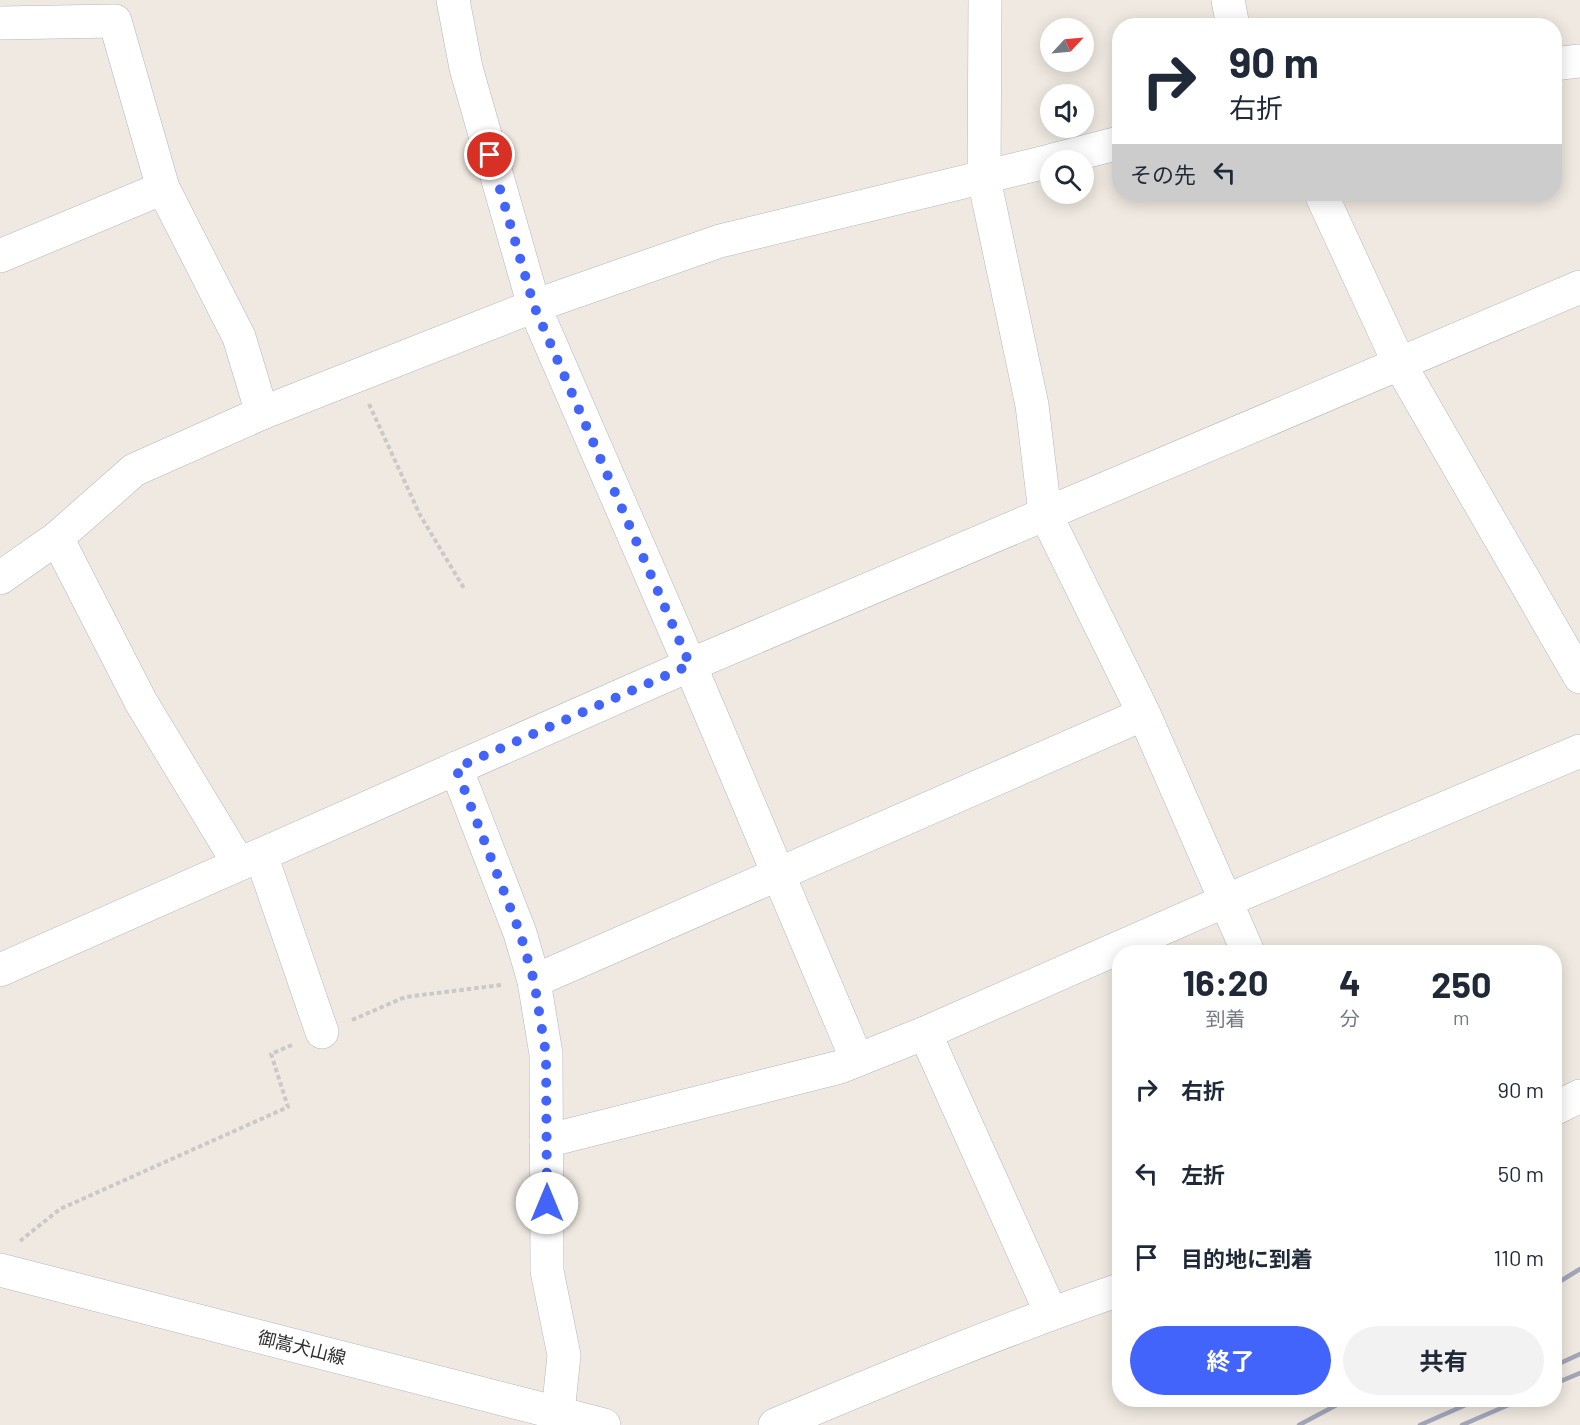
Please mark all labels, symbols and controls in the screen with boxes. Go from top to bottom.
north arrow [1040,18,1094,72]
map controls [1040,18,1094,204]
text: 90 m [1229,36,1319,86]
icon: right [1130,42,1208,120]
button: sound [1040,84,1094,138]
text: 右折 [1229,91,1283,123]
pin [464,129,515,180]
icon: arrive [473,138,506,171]
button: search [1040,150,1094,204]
icon: left [1208,156,1241,189]
text: その先 [1130,161,1196,187]
text: 16:20 [1183,960,1268,1003]
text: 4 [1339,960,1361,1003]
text: 250 [1431,962,1491,1005]
text: m [1453,1005,1470,1029]
text: 到着 [1206,1006,1246,1030]
text: 分 [1340,1006,1360,1030]
icon: right [1130,1073,1163,1106]
text: 90 m [1498,1076,1544,1102]
text: 右折 [1181,1077,1225,1103]
icon: left [1130,1157,1163,1190]
text: 50 m [1498,1160,1544,1186]
text: 左折 [1181,1161,1225,1187]
position arrow [515,1171,579,1235]
icon: arrive [1130,1241,1163,1274]
text: 110 m [1494,1244,1544,1270]
text: 目的地に到着 [1181,1245,1313,1271]
street label: 御嵩犬山線 [256,1325,348,1369]
button: 終了 [1130,1326,1331,1395]
button: 共有 [1343,1326,1544,1395]

